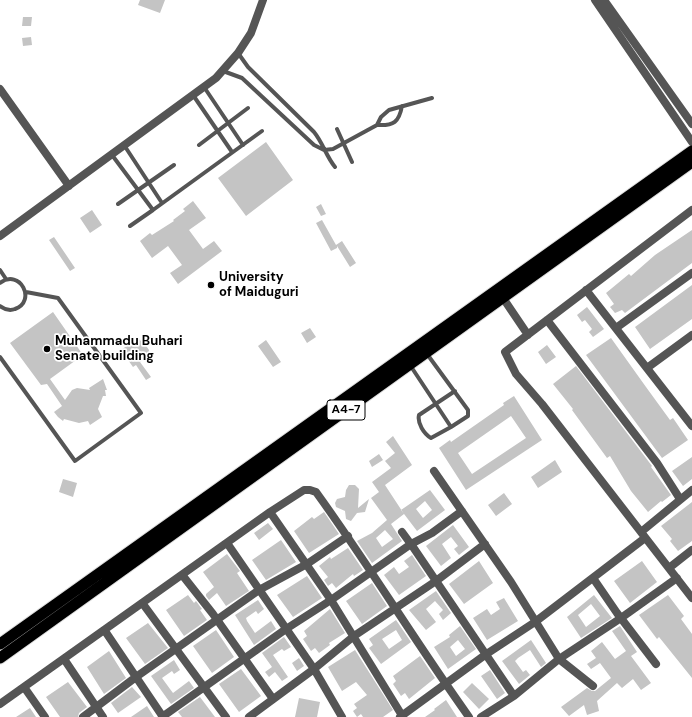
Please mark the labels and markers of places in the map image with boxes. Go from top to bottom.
place label: University of Maiduguri [219,270,299,301]
marker: University of Maiduguri [206,280,216,290]
place label: Muhammadu Buhari Senate building [55,334,183,365]
marker: Muhammadu Buhari Senate building [42,344,52,354]

